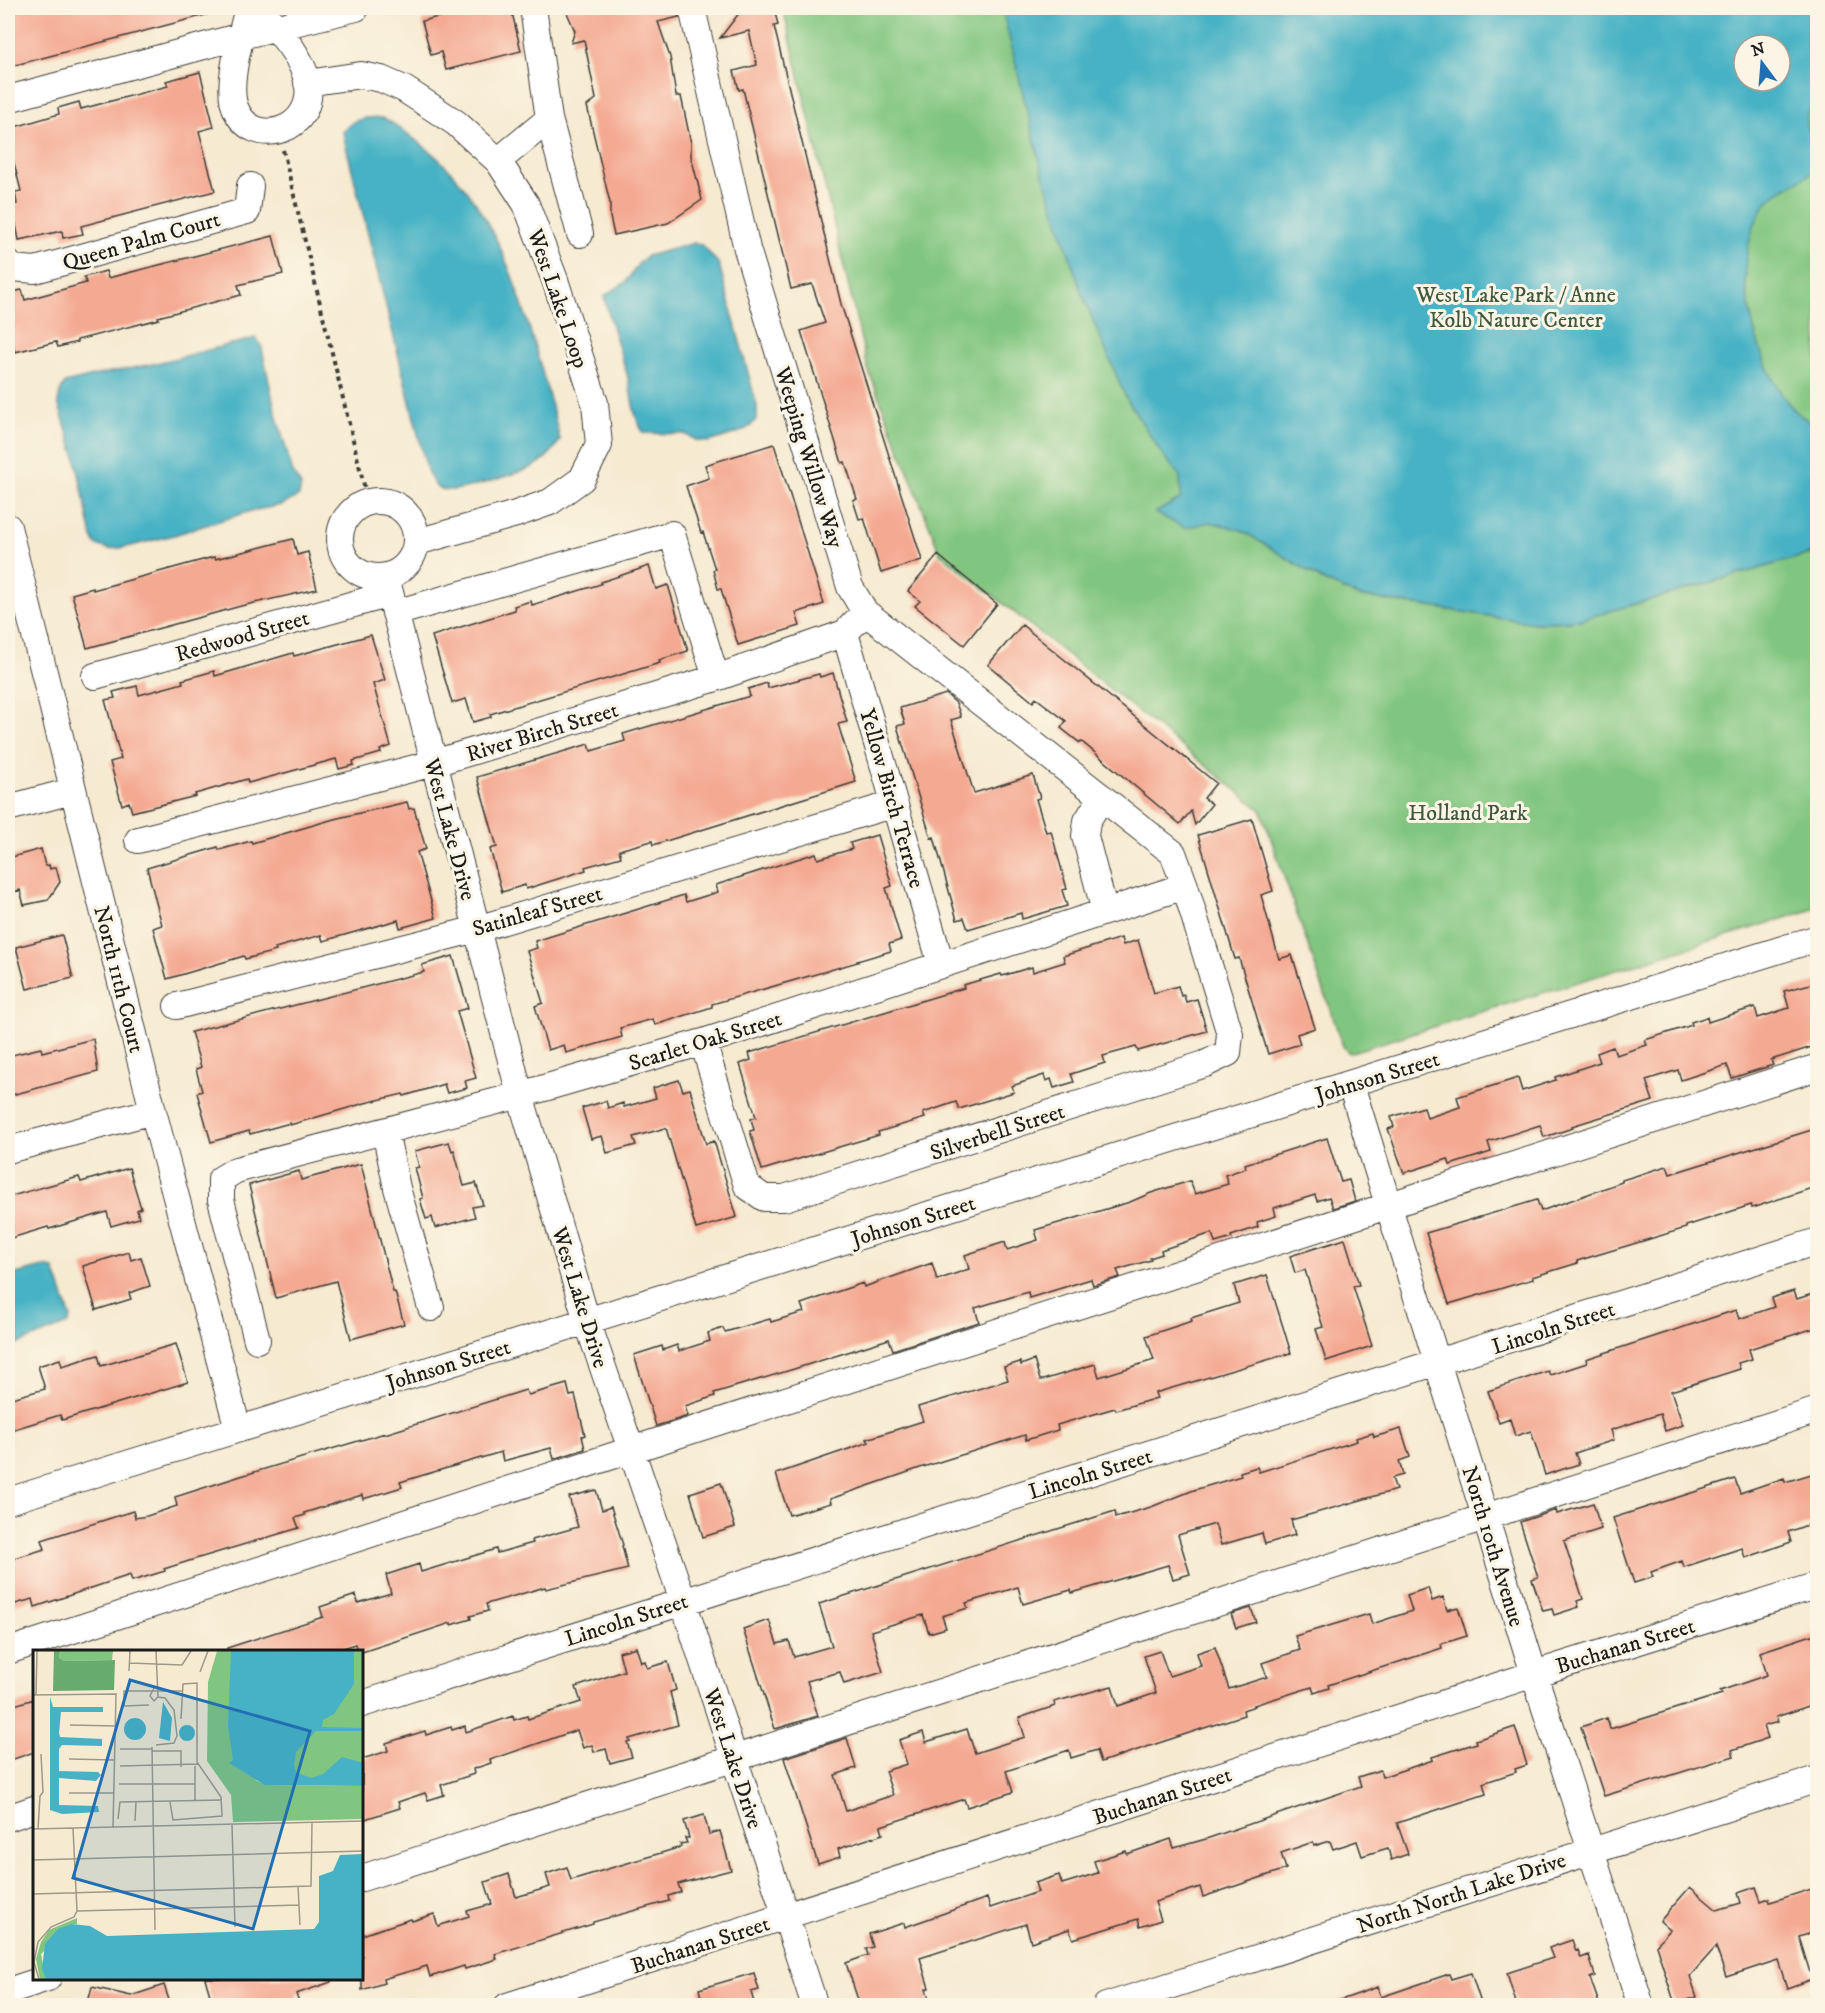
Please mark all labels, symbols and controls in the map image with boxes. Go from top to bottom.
north arrow [1732,33,1792,93]
text: N [1749,38,1767,61]
street label: Queen Palm Court [60,206,223,277]
street label: West Lake Loop [521,224,594,372]
park label: West Lake Park / Anne Kolb Nature Center [1415,282,1616,334]
street label: Weeping Willow Way [768,363,849,552]
street label: Redwood Street [173,604,312,668]
street label: River Birch Street [463,697,622,768]
street label: Yellow Birch Terrace [853,706,930,891]
street label: West Lake Drive [417,754,481,903]
park label: Holland Park [1408,800,1528,827]
street label: Satinleaf Street [469,880,605,943]
street label: North 11th Court [87,903,150,1056]
street label: Scarlet Oak Street [626,1005,785,1078]
street label: Johnson Street [1310,1046,1443,1110]
street label: Silverbell Street [927,1098,1068,1167]
street label: Johnson Street [846,1190,979,1254]
street label: West Lake Drive [545,1223,614,1371]
street label: Lincoln Street [1488,1296,1618,1361]
street label: Johnson Street [381,1334,514,1398]
street label: Lincoln Street [1025,1443,1156,1506]
street label: North 10th Avenue [1455,1463,1530,1630]
street label: Lincoln Street [561,1588,691,1653]
street label: Buchanan Street [1553,1612,1698,1680]
inset map [33,1650,363,1980]
street label: West Lake Drive [697,1684,768,1832]
street label: Buchanan Street [1090,1761,1235,1832]
street label: North North Lake Drive [1354,1847,1569,1940]
street label: Buchanan Street [628,1910,773,1981]

